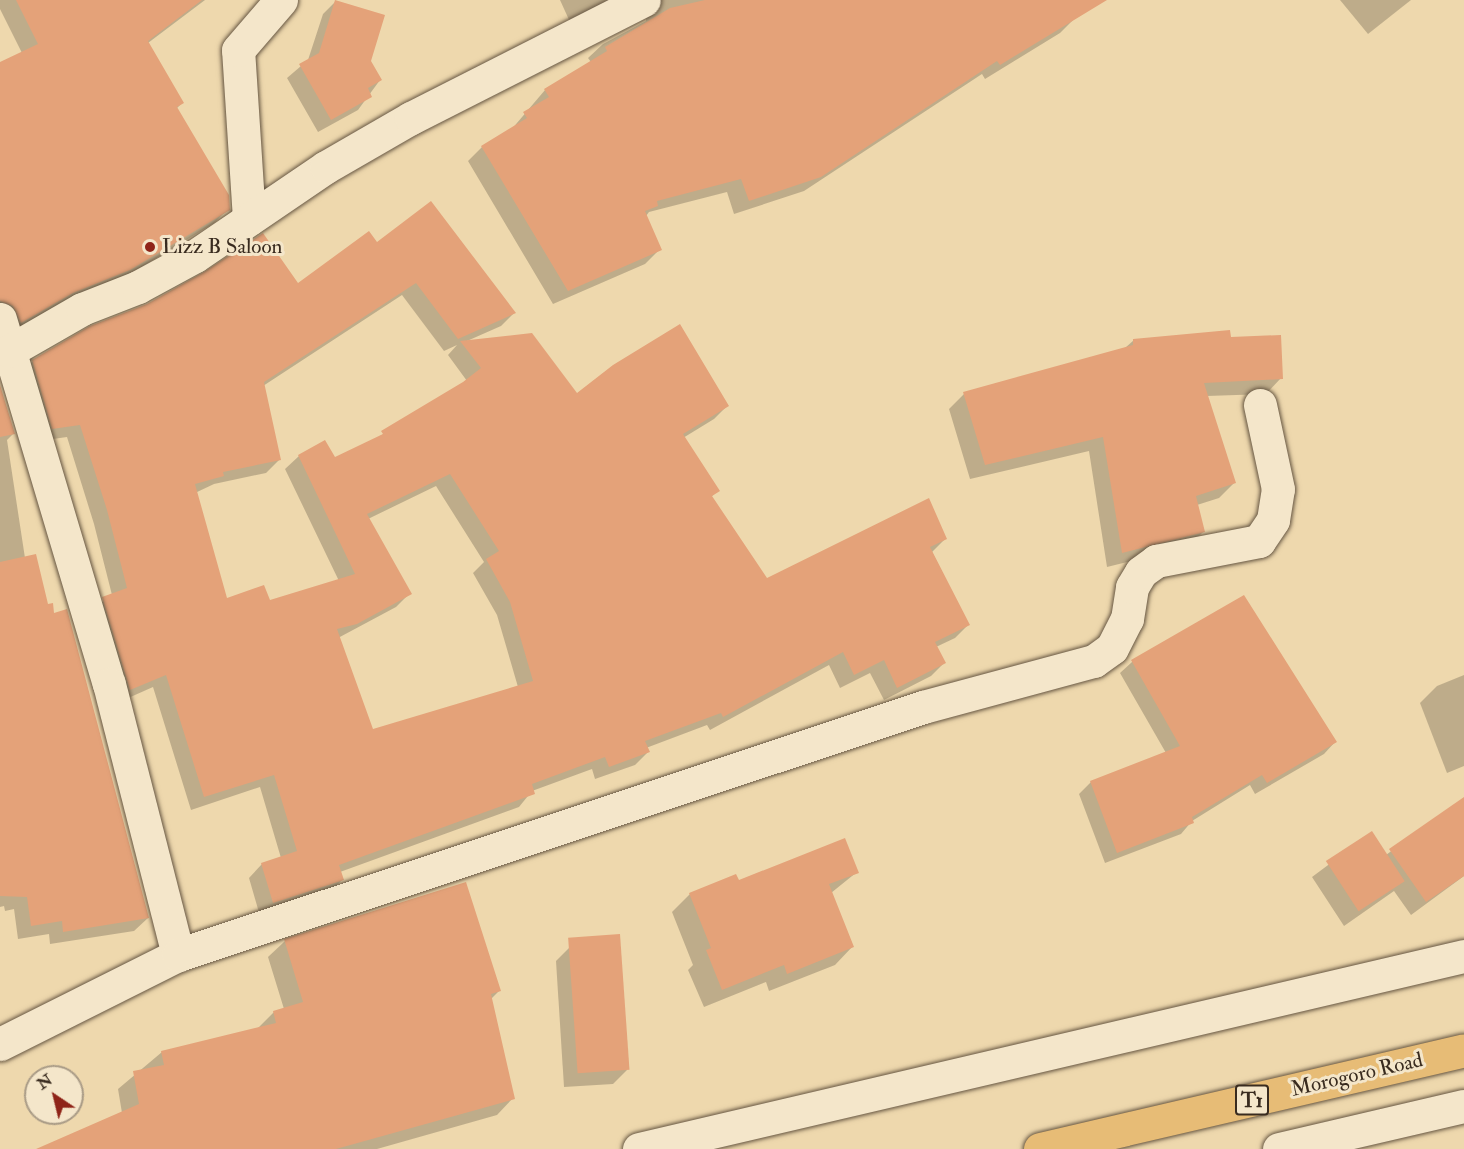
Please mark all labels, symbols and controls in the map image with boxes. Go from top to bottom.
place label: Lizz B Saloon [162,234,282,260]
marker: Lizz B Saloon [143,240,157,254]
street label: Morogoro Road [1289,1048,1425,1102]
north arrow [24,1065,84,1125]
text: N [33,1070,56,1094]
road number: T1 [1234,1083,1270,1117]

